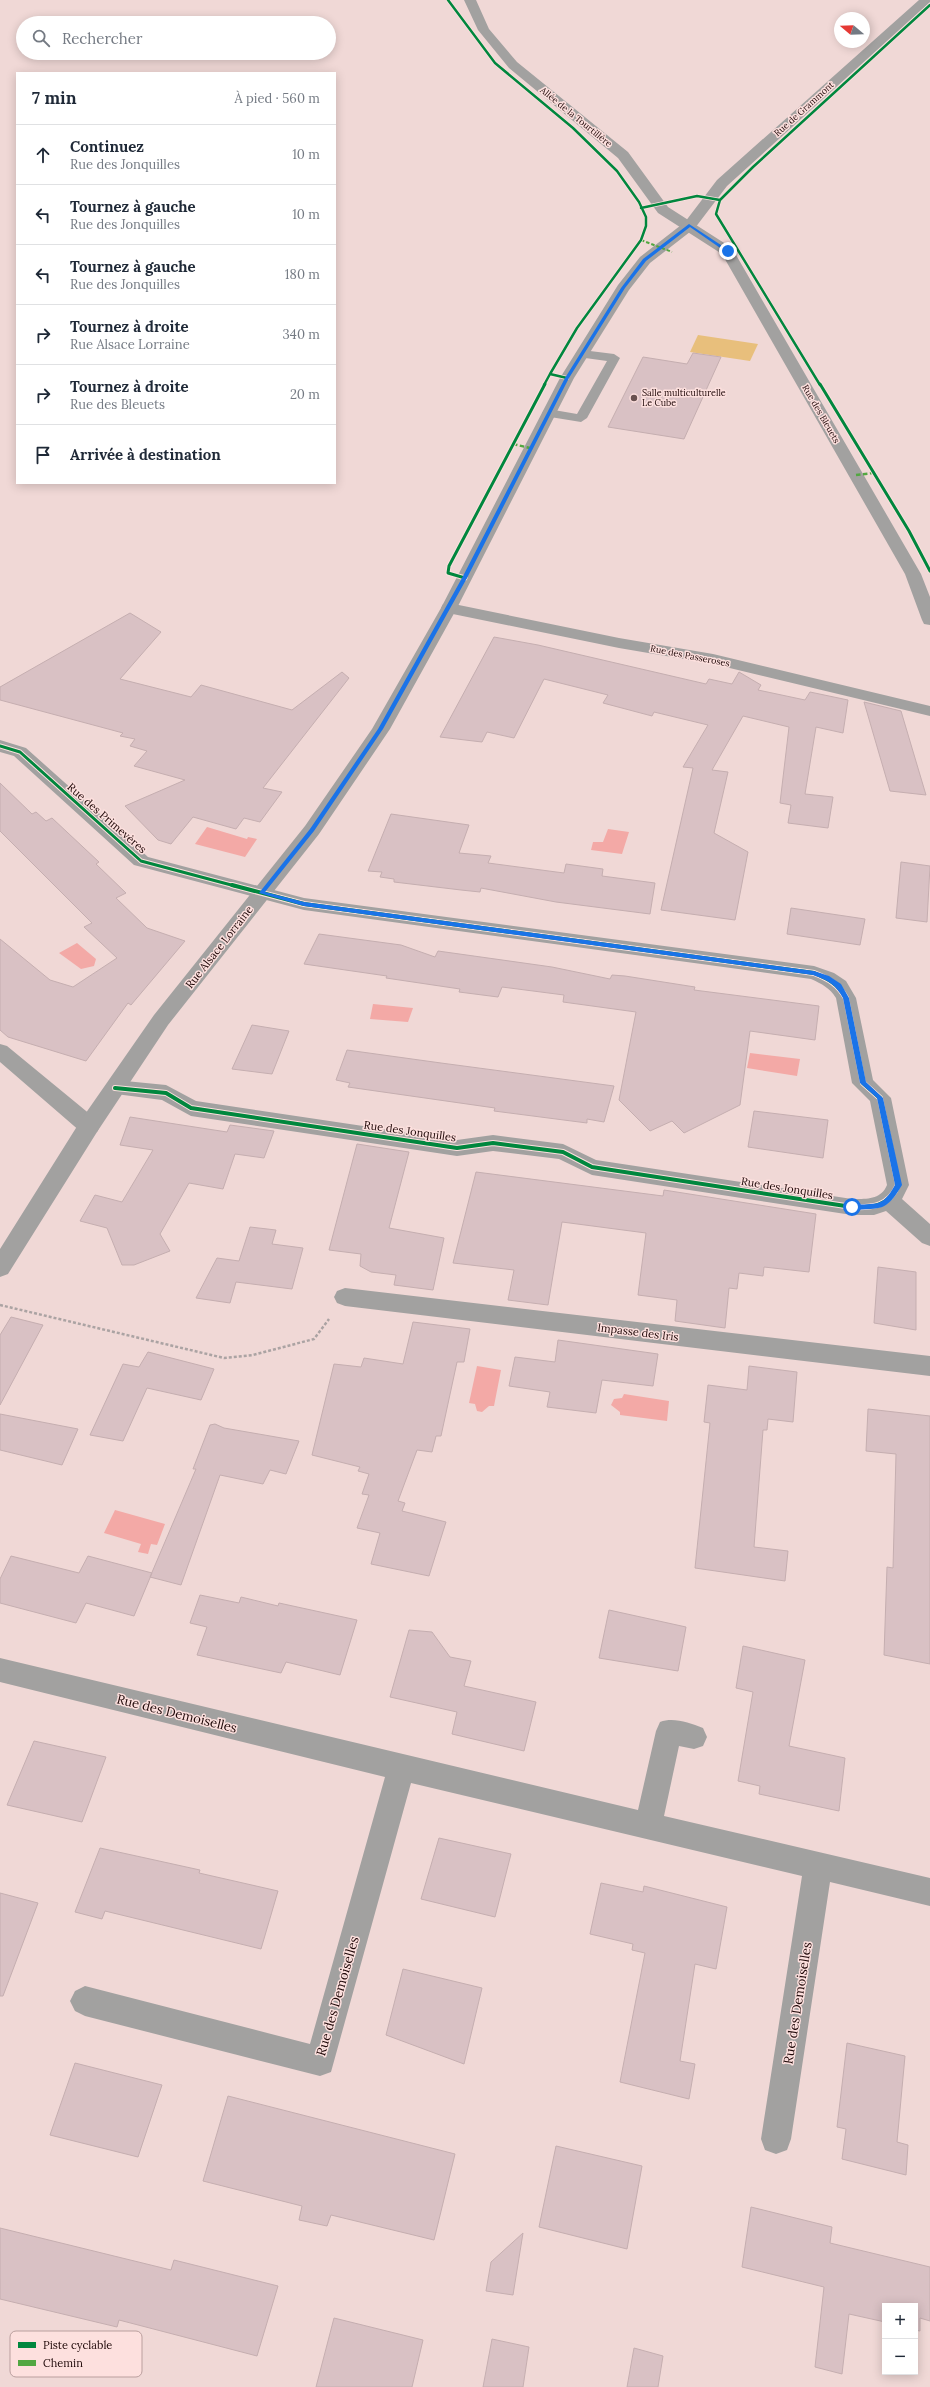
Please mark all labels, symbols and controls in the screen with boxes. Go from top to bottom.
north arrow [834,12,870,48]
search box [16,16,336,60]
icon: search [30,27,52,49]
text: Rechercher [62,29,142,48]
street label: Rue de Grammont [772,79,836,138]
street label: Allée de la Tourtillère [537,84,614,149]
text: 7 min [32,87,77,109]
text: À pied · 560 m [234,90,320,107]
text: Continuez [70,137,144,156]
icon: ahead [32,144,54,166]
text: 10 m [292,146,320,163]
text: Rue des Jonquilles [70,156,180,173]
text: Tournez à gauche [70,197,196,216]
icon: left [32,204,54,226]
text: 10 m [292,206,320,223]
text: Rue des Jonquilles [70,216,180,233]
route end [719,242,737,260]
text: Tournez à gauche [70,257,196,276]
icon: left [32,264,54,286]
text: 180 m [285,266,320,283]
text: Rue des Jonquilles [70,276,180,293]
text: Tournez à droite [70,317,189,336]
icon: right [32,324,54,346]
text: 340 m [283,326,320,343]
text: Rue Alsace Lorraine [70,336,190,353]
text: Tournez à droite [70,377,189,396]
street label: Rue des Bleuets [800,383,843,445]
icon: right [32,384,54,406]
text: 20 m [290,386,320,403]
place label: Salle multiculturelle Le Cube [642,387,726,408]
marker: Salle multiculturelle Le Cube [629,393,639,403]
text: Rue des Bleuets [70,396,165,413]
icon: arrive [32,444,54,466]
text: Arrivée à destination [70,445,221,464]
street label: Rue des Passeroses [649,642,731,669]
street label: Rue des Primevères [65,780,149,856]
street label: Rue Alsace Lorraine [182,903,256,991]
street label: Rue des Jonquilles [363,1118,457,1144]
street label: Rue des Jonquilles [740,1174,834,1202]
route start [843,1198,861,1216]
street label: Impasse des Iris [597,1320,679,1344]
street label: Rue des Demoiselles [115,1690,239,1737]
street label: Rue des Demoiselles [312,1934,363,2058]
street label: Rue des Demoiselles [779,1941,816,2065]
map controls [882,2303,918,2375]
button: + [882,2303,918,2339]
legend [10,2331,142,2377]
text: Piste cyclable [43,2338,112,2352]
button: − [882,2339,918,2375]
text: Chemin [43,2356,83,2370]

